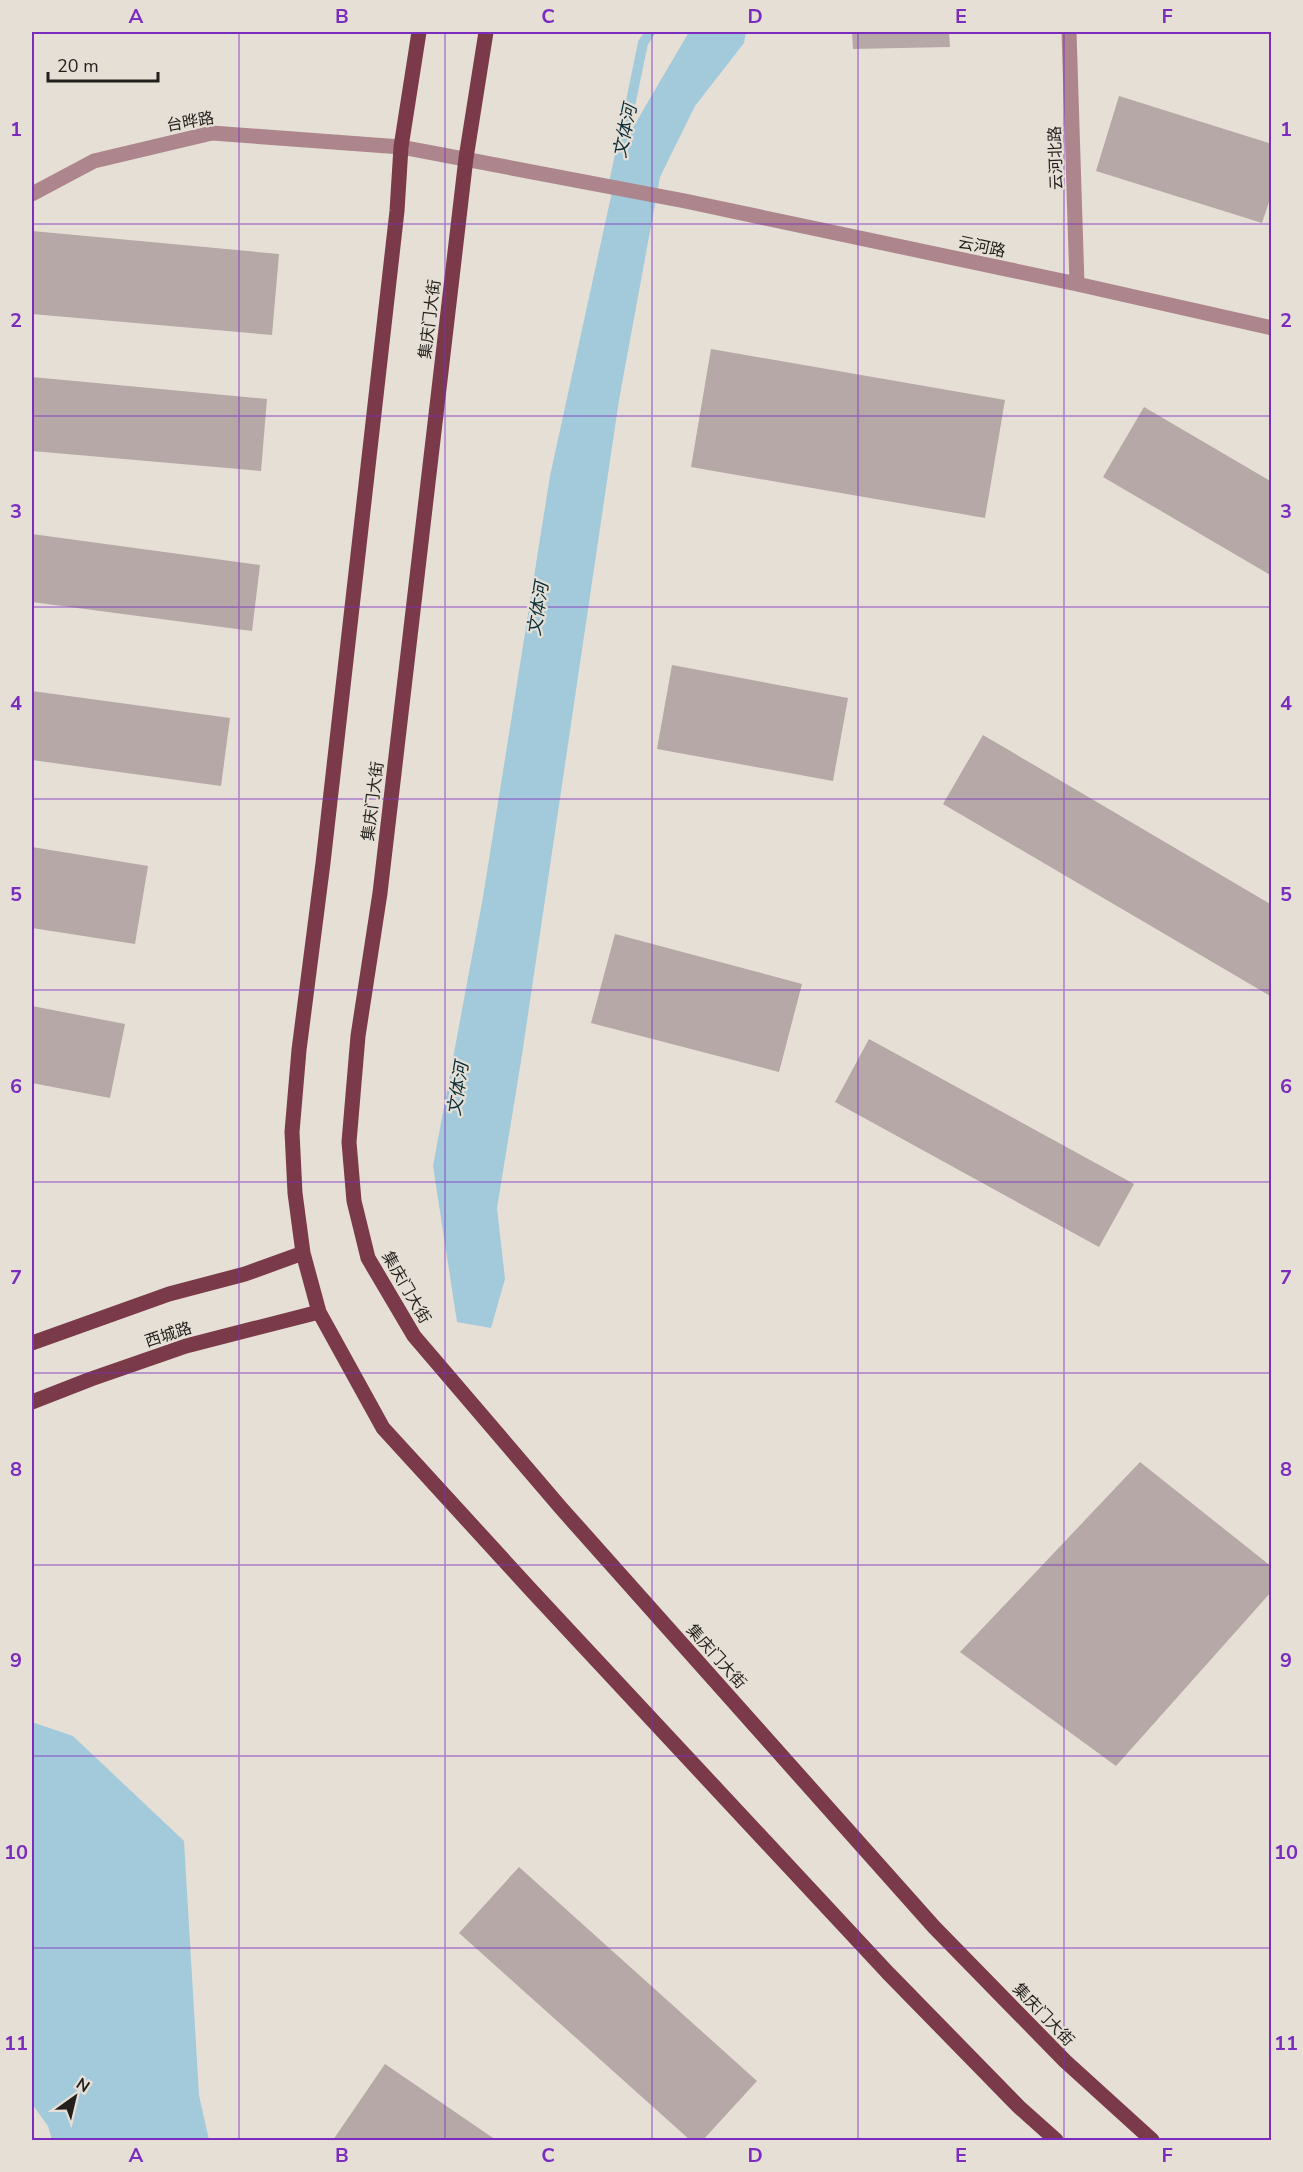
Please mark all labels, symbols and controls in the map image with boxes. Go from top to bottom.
text: A [129,3,144,30]
text: B [335,3,349,30]
text: C [541,3,555,30]
text: D [747,3,763,30]
text: E [955,3,967,30]
text: F [1161,3,1173,30]
scale bar [48,45,158,83]
text: 20 m [57,54,99,78]
water label: 文体河 [608,99,643,160]
street label: 台晔路 [165,107,216,137]
text: 1 [10,116,22,143]
text: 1 [1280,116,1292,143]
street label: 云河北路 [1044,126,1068,190]
street label: 云河路 [956,231,1008,263]
street label: 集庆门大街 [414,278,446,360]
text: 2 [10,307,22,334]
text: 2 [1280,307,1292,334]
text: 3 [10,498,22,525]
text: 3 [1280,498,1292,525]
water label: 文体河 [522,577,555,638]
text: 4 [10,690,22,717]
text: 4 [1280,690,1292,717]
street label: 集庆门大街 [357,760,389,842]
text: 5 [10,881,22,908]
text: 5 [1280,881,1292,908]
water label: 文体河 [442,1057,475,1118]
text: 6 [10,1073,22,1100]
text: 6 [1280,1073,1292,1100]
street label: 集庆门大街 [377,1247,436,1328]
text: 7 [10,1264,22,1291]
text: 7 [1280,1264,1292,1291]
street label: 西城路 [142,1317,195,1353]
text: 8 [10,1456,22,1483]
text: 8 [1280,1456,1292,1483]
street label: 集庆门大街 [681,1620,751,1694]
text: 9 [10,1647,22,1674]
text: 9 [1280,1647,1292,1674]
text: 10 [4,1839,28,1866]
text: 10 [1274,1839,1298,1866]
street label: 集庆门大街 [1008,1978,1079,2051]
text: 11 [4,2030,28,2057]
text: 11 [1274,2030,1298,2057]
north arrow [45,2067,105,2127]
text: N [72,2073,94,2098]
text: A [129,2142,144,2169]
text: B [335,2142,349,2169]
text: C [541,2142,555,2169]
text: D [747,2142,763,2169]
text: E [955,2142,967,2169]
text: F [1161,2142,1173,2169]

